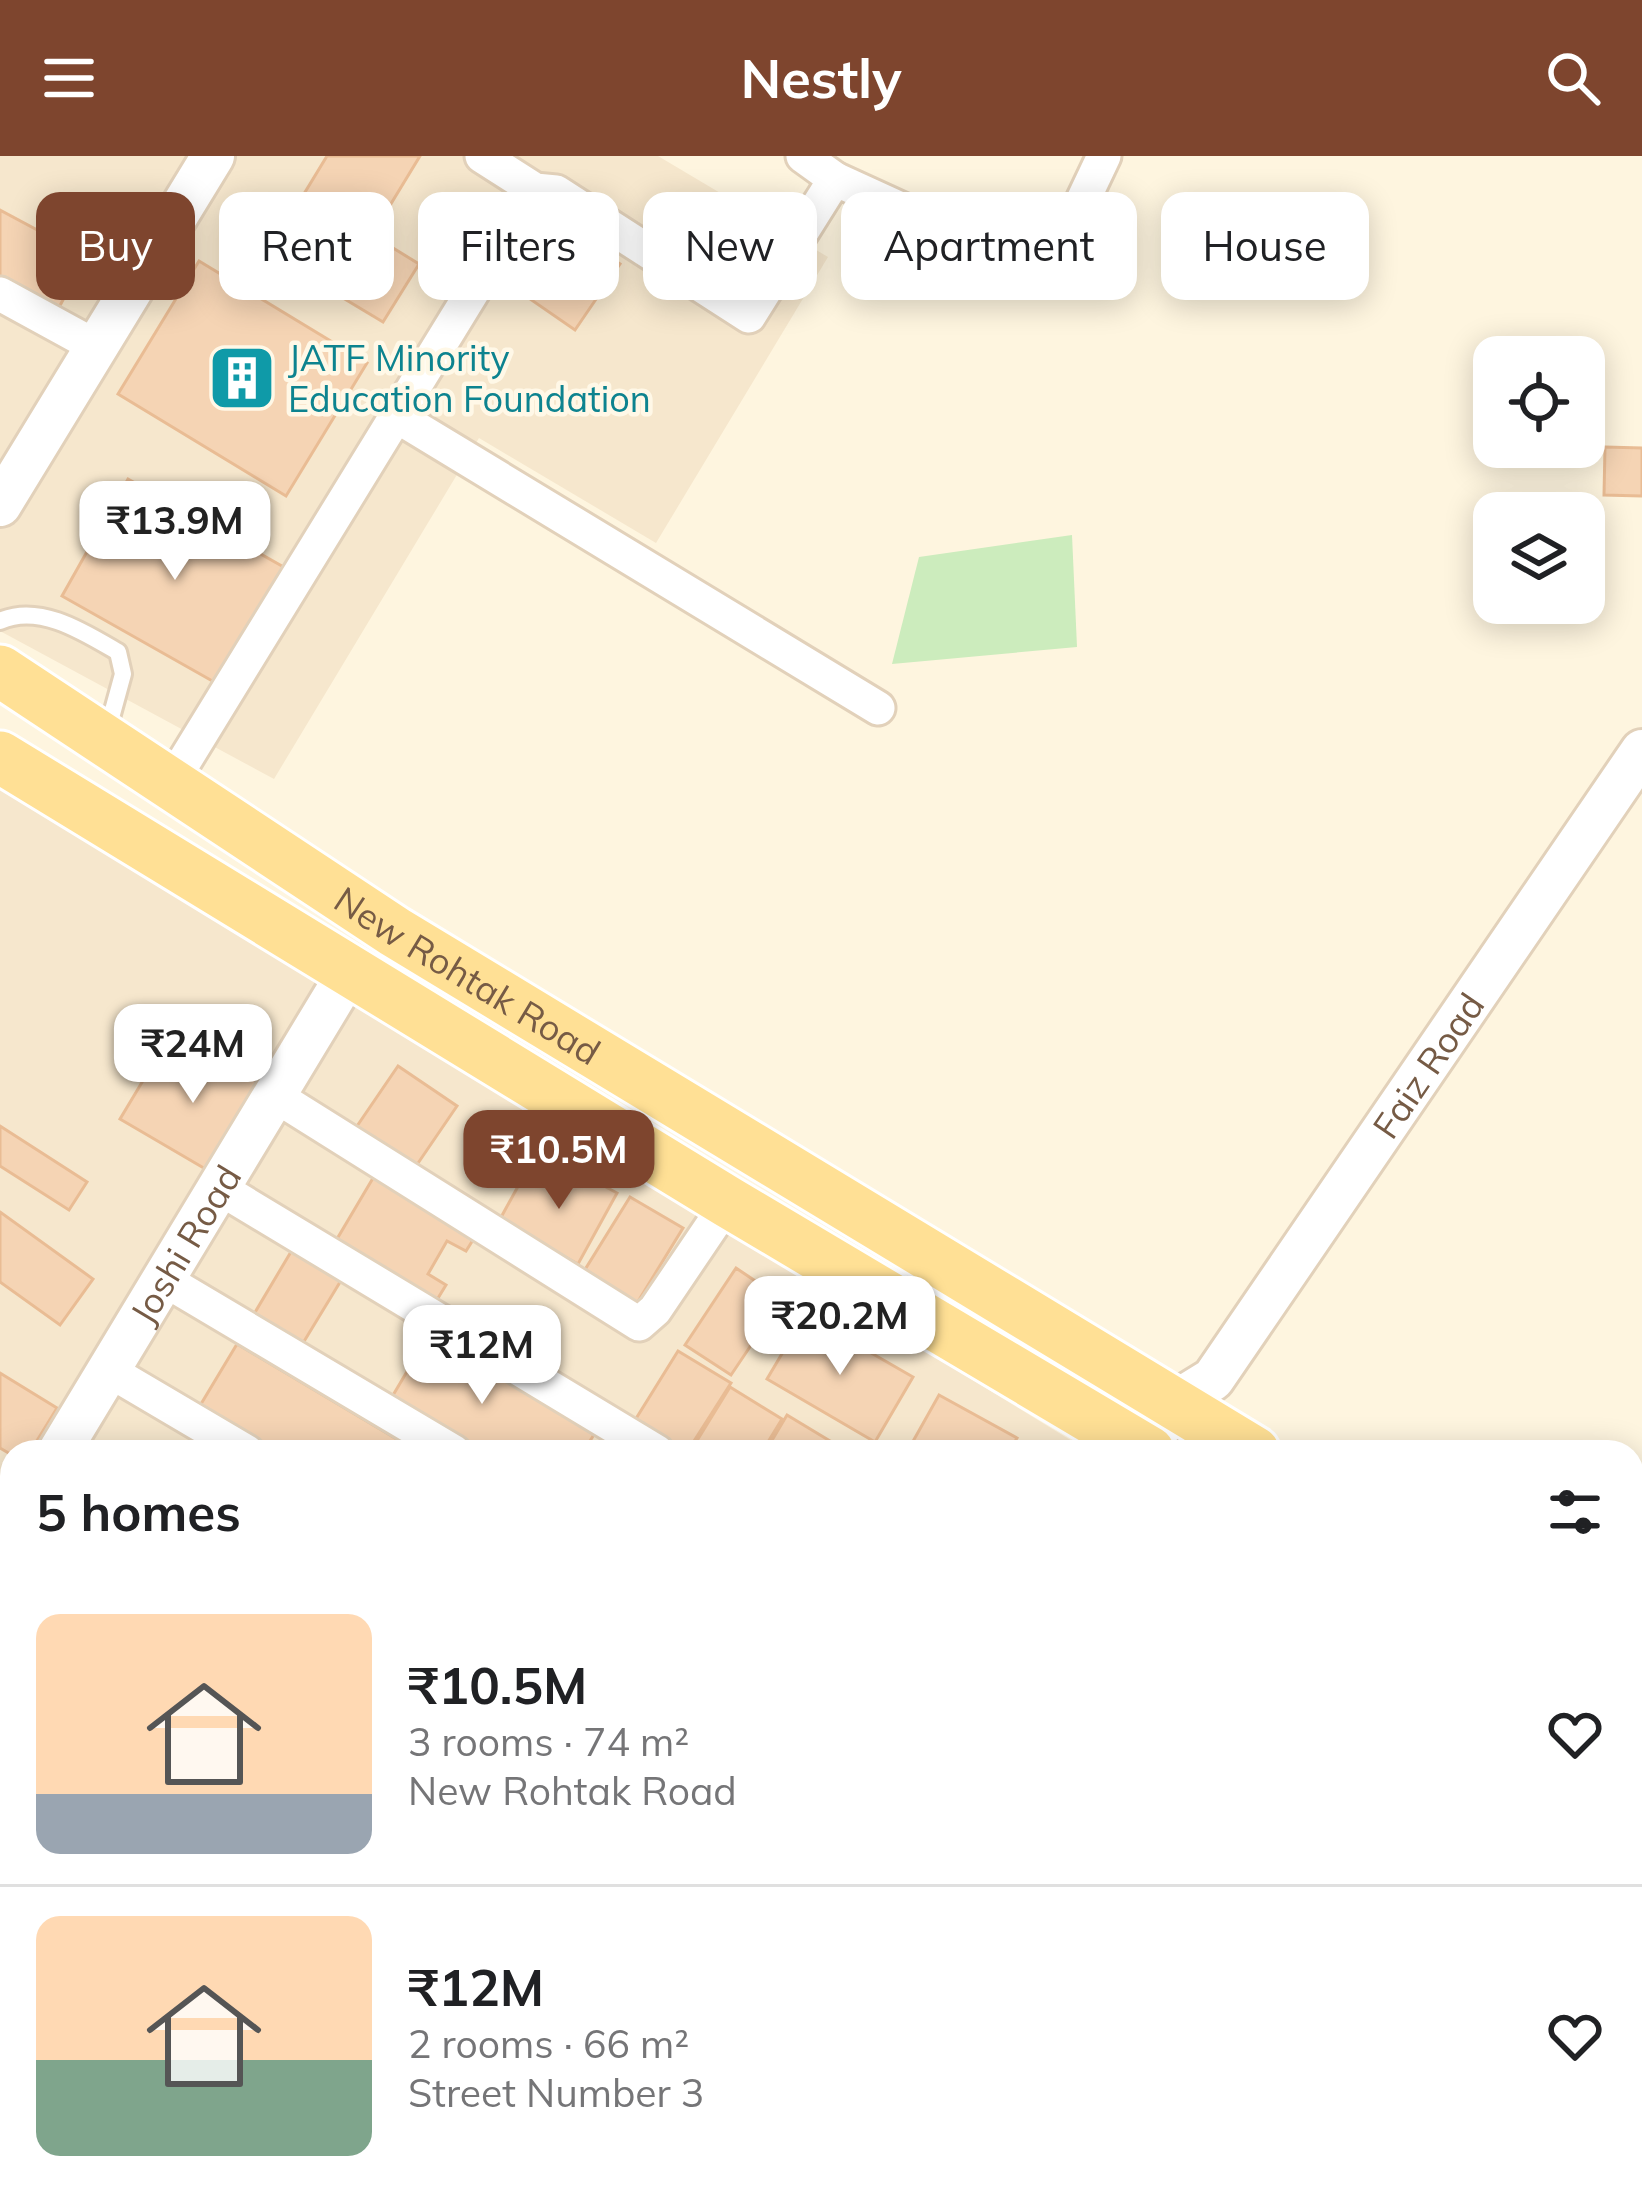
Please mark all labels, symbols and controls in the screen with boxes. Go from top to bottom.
text: Nestly [740,44,902,112]
icon: menu [36,45,102,111]
icon: search [1540,45,1606,111]
chip: Buy [36,192,195,300]
chip: Rent [219,192,394,300]
chip: Filters [418,192,619,300]
chip: New [643,192,817,300]
chip: Apartment [841,192,1137,300]
chip: House [1161,192,1369,300]
place label: JATF Minority Education Foundation [288,335,651,421]
map controls [1473,336,1605,624]
button: locate [1473,336,1605,468]
building icon: JATF Minority Education Foundation [207,343,277,413]
pin: ₹13.9M [77,481,273,583]
button: layers [1473,492,1605,624]
text: ₹13.9M [106,495,244,544]
street label: New Rohtak Road [326,876,609,1074]
street label: Faiz Road [1362,984,1493,1146]
pin: ₹24M [122,1004,264,1106]
text: ₹24M [141,1018,245,1067]
pin: ₹10.5M [461,1110,657,1212]
text: ₹10.5M [490,1124,628,1173]
street label: Joshi Road [119,1156,250,1332]
pin: ₹20.2M [742,1276,938,1378]
text: ₹20.2M [771,1290,909,1339]
pin: ₹12M [411,1305,553,1407]
text: ₹12M [430,1319,534,1368]
icon: filters [1542,1479,1608,1545]
text: 5 homes [36,1480,241,1544]
text: ₹10.5M [408,1653,587,1717]
icon: home [132,1662,276,1806]
icon: heart [1542,1701,1608,1767]
text: 3 rooms · 74 m² [408,1717,689,1766]
text: New Rohtak Road [408,1766,737,1815]
text: ₹12M [408,1955,544,2019]
icon: home [132,1964,276,2108]
icon: heart [1542,2003,1608,2069]
text: 2 rooms · 66 m² [408,2019,689,2068]
text: Street Number 3 [408,2068,704,2117]

